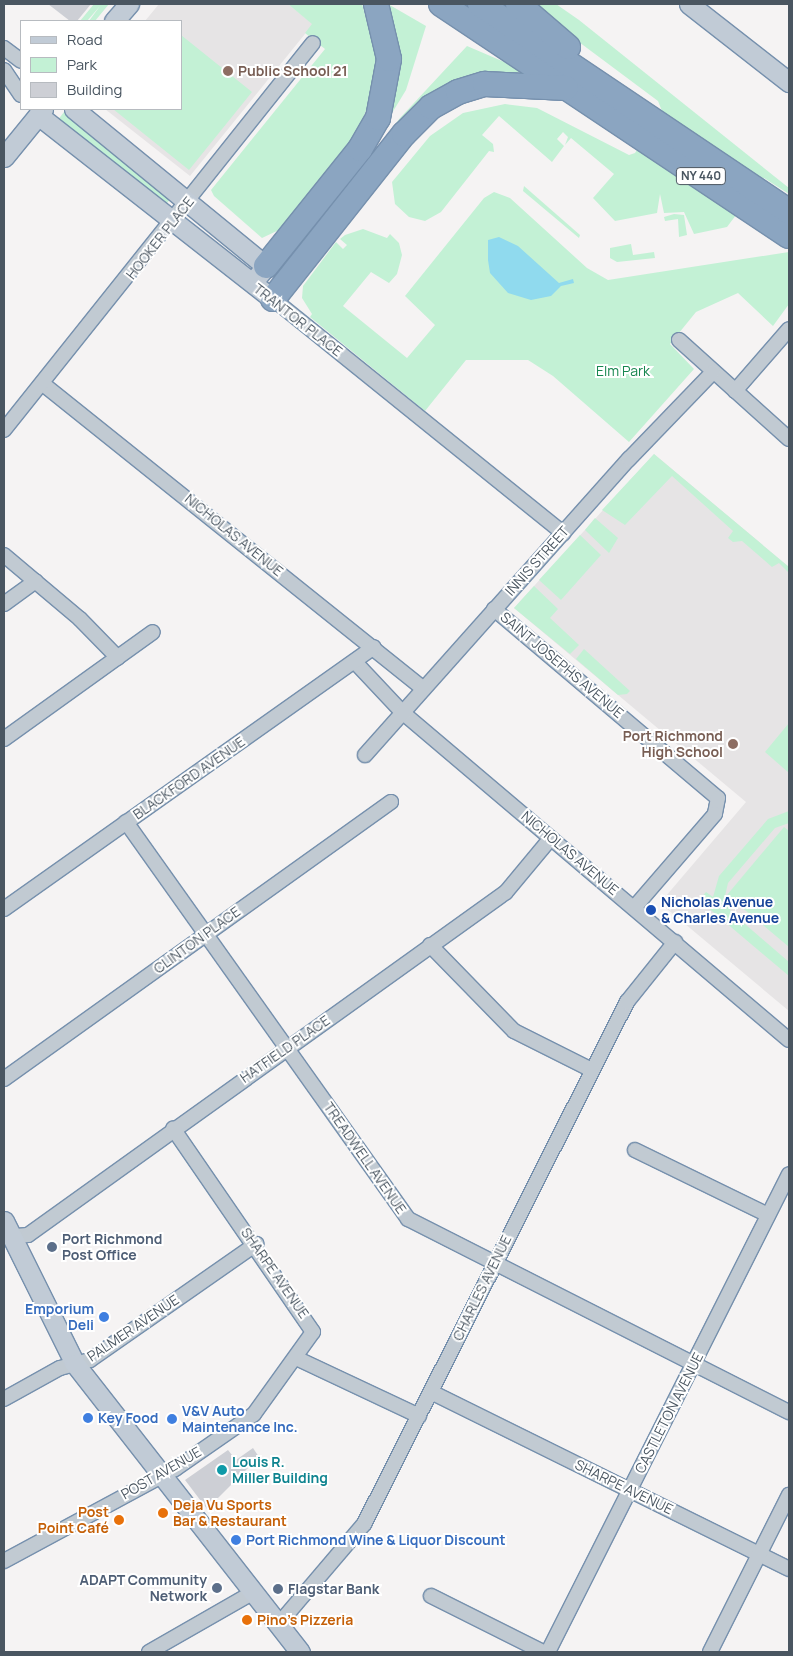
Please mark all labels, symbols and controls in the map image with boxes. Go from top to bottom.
legend [20,20,182,110]
text: Road [67,29,103,50]
text: Park [67,54,97,75]
place label: Public School 21 [238,63,348,79]
marker: Public School 21 [222,65,234,77]
text: Building [67,79,122,100]
road number: NY 440 [675,167,727,186]
street label: HOOKER PLACE [123,193,197,283]
street label: TRANTOR PLACE [250,280,346,360]
park label: Elm Park [596,363,650,379]
street label: NICHOLAS AVENUE [182,490,286,580]
street label: INNIS STREET [502,523,572,599]
street label: SAINT JOSEPHS AVENUE [497,608,627,722]
place label: Port Richmond High School [623,728,723,760]
street label: BLACKFORD AVENUE [130,733,248,823]
marker: Port Richmond High School [727,738,739,750]
street label: NICHOLAS AVENUE [518,808,622,898]
place label: Nicholas Avenue & Charles Avenue [661,894,779,926]
street label: CLINTON PLACE [150,903,244,977]
marker: Nicholas Avenue & Charles Avenue [645,904,657,916]
street label: HATFIELD PLACE [237,1012,333,1086]
street label: TREADWELL AVENUE [320,1099,410,1217]
street label: SHARPE AVENUE [237,1224,313,1322]
place label: Port Richmond Post Office [62,1231,162,1264]
street label: CHARLES AVENUE [449,1233,515,1343]
marker: Port Richmond Post Office [46,1241,58,1253]
street label: PALMER AVENUE [84,1291,182,1365]
place label: Emporium Deli [25,1301,94,1334]
marker: Emporium Deli [98,1311,110,1323]
street label: CASTLETON AVENUE [631,1350,707,1476]
place label: V&V Auto Maintenance Inc. [182,1403,298,1435]
place label: Key Food [98,1410,158,1426]
marker: Key Food [82,1412,94,1424]
marker: V&V Auto Maintenance Inc. [166,1413,178,1425]
street label: POST AVENUE [118,1443,204,1503]
place label: Louis R. Miller Building [232,1454,328,1486]
street label: SHARPE AVENUE [572,1456,676,1518]
marker: Louis R. Miller Building [216,1464,228,1476]
place label: Deja Vu Sports Bar & Restaurant [173,1497,287,1530]
place label: Post Point Café [38,1504,109,1536]
marker: Deja Vu Sports Bar & Restaurant [157,1507,169,1519]
marker: Post Point Café [113,1514,125,1526]
place label: Port Richmond Wine & Liquor Discount [246,1532,506,1548]
marker: Port Richmond Wine & Liquor Discount [230,1534,242,1546]
place label: ADAPT Community Network [79,1572,207,1604]
place label: Flagstar Bank [288,1581,379,1597]
marker: ADAPT Community Network [211,1582,223,1594]
marker: Flagstar Bank [272,1583,284,1595]
place label: Pino's Pizzeria [257,1612,353,1628]
marker: Pino's Pizzeria [241,1614,253,1626]

